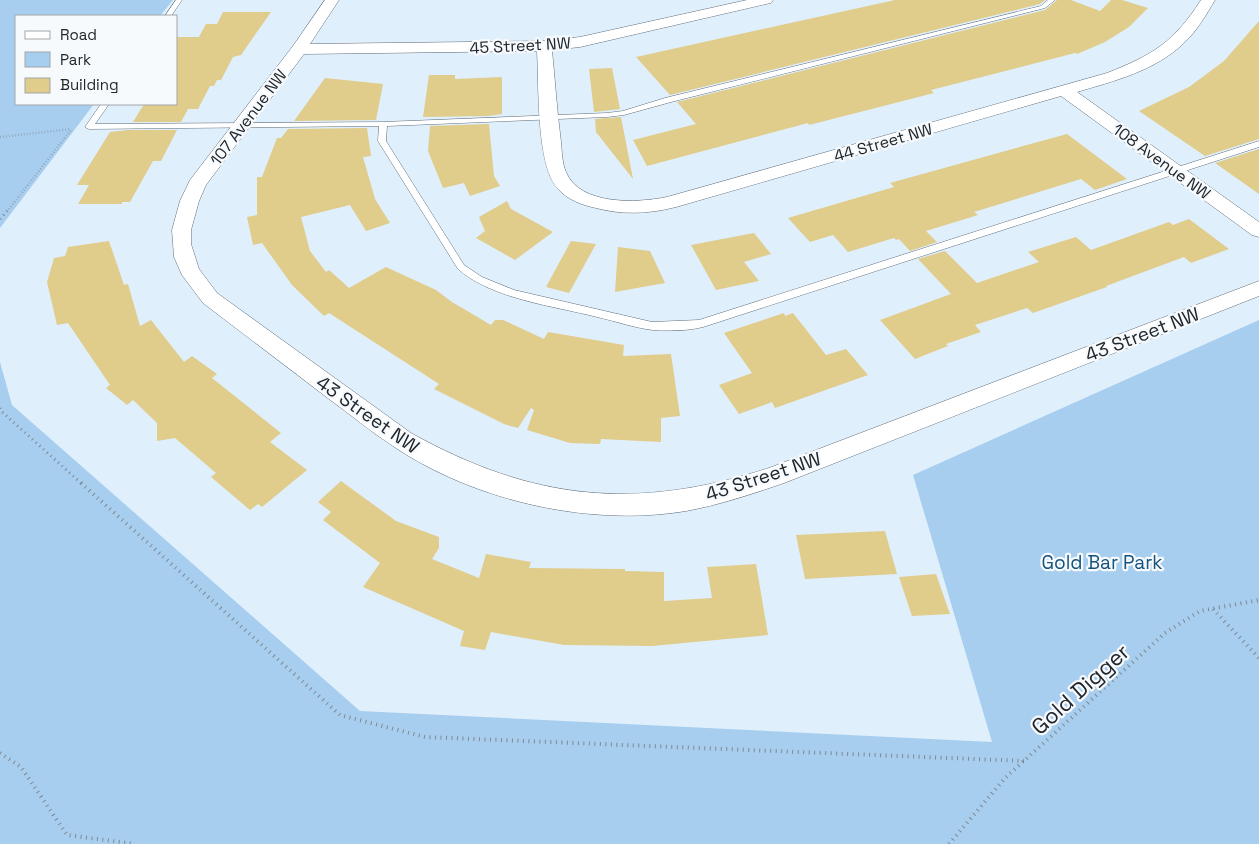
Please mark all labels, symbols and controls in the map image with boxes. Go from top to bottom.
legend [15,15,178,105]
text: Road [60,25,97,44]
street label: 45 Street NW [469,32,571,59]
text: Park [60,50,91,69]
street label: 107 Avenue NW [205,65,291,169]
text: Building [60,75,119,94]
street label: 44 Street NW [831,118,935,167]
street label: 108 Avenue NW [1109,119,1215,204]
street label: 43 Street NW [1081,301,1203,368]
street label: 43 Street NW [311,370,424,459]
street label: 43 Street NW [702,446,824,507]
park label: Gold Bar Park [1041,550,1163,575]
street label: Gold Digger [1025,637,1135,741]

